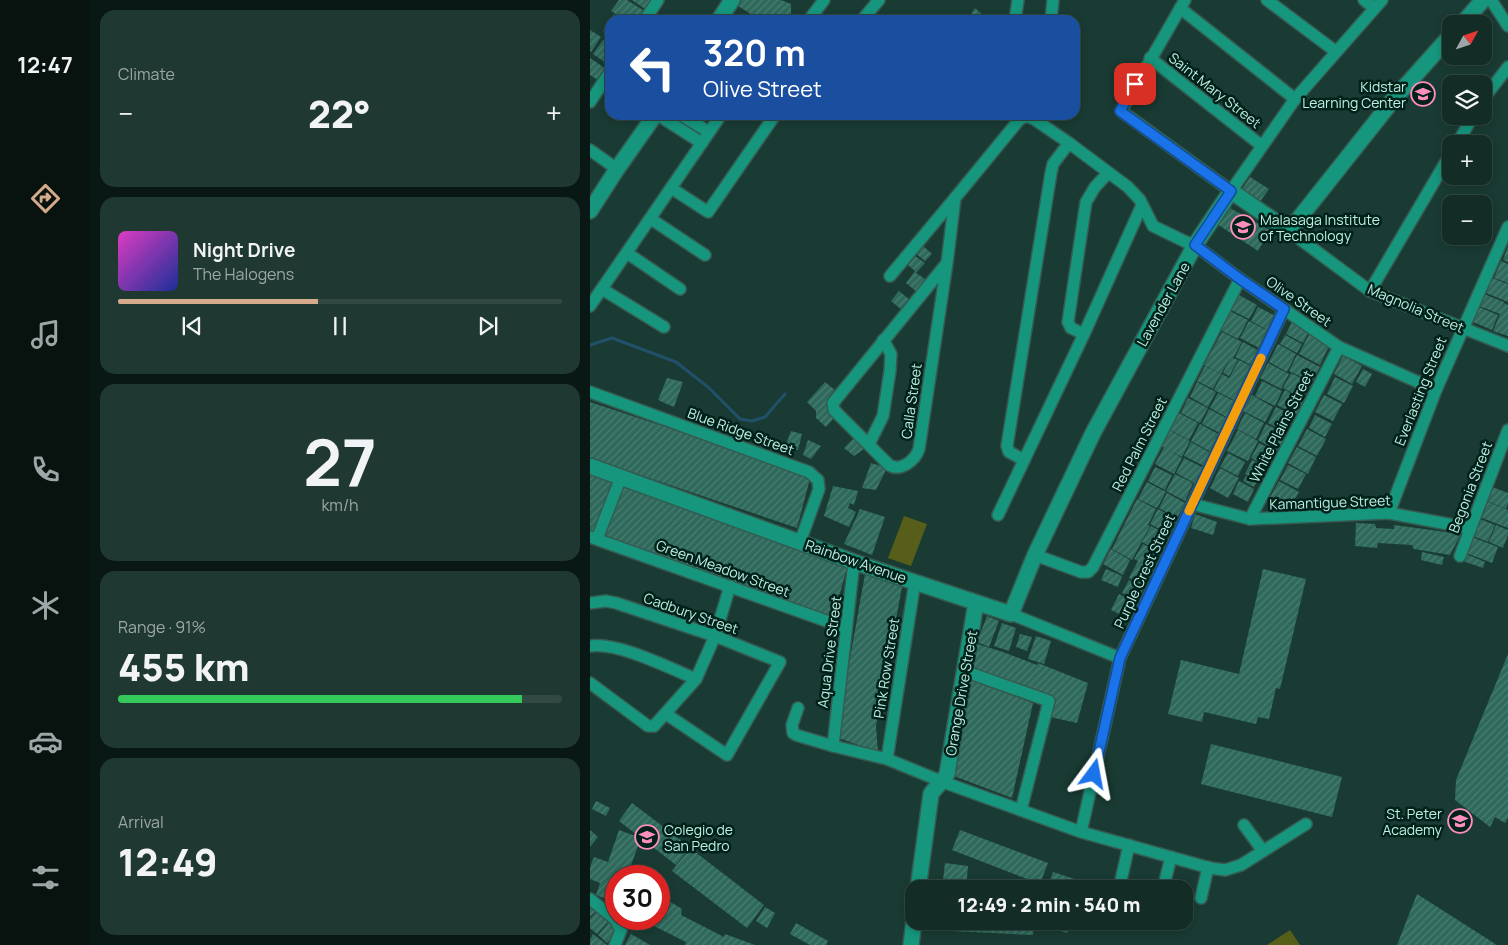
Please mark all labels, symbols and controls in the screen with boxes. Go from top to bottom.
north arrow [1442,15,1492,65]
map controls [1442,15,1492,245]
text: 320 m [703,29,806,77]
icon: left [620,35,685,100]
street label: Saint Mary Street [1165,48,1265,132]
text: 12:47 [17,50,73,80]
text: Climate [118,63,175,85]
pin [1114,63,1156,105]
icon: arrive [1121,70,1149,98]
text: Olive Street [703,74,822,104]
button: layers [1442,75,1492,125]
place label: Kidstar Learning Center [1302,77,1406,112]
school or university icon: Kidstar Learning Center [1410,81,1436,107]
text: 22° [308,87,371,139]
text: − [118,94,133,132]
text: + [546,94,562,132]
button: + [1442,135,1492,185]
icon: directions [28,181,63,216]
button: − [1442,195,1492,245]
place label: Malasaga Institute of Technology [1260,210,1380,245]
school or university icon: Malasaga Institute of Technology [1230,214,1256,240]
text: Night Drive [193,237,295,263]
street label: Lavender Lane [1132,259,1194,349]
text: The Halogens [193,263,294,285]
street label: Olive Street [1263,272,1336,331]
street label: Magnolia Street [1365,279,1467,337]
icon: previous [178,312,206,340]
icon: pause [326,312,354,340]
icon: next [474,312,502,340]
icon: music [28,317,63,352]
street label: Everlasting Street [1389,333,1451,448]
street label: Calla Street [896,362,926,440]
street label: White Plains Street [1245,366,1318,485]
street label: Red Palm Street [1107,393,1171,494]
street label: Blue Ridge Street [685,403,797,459]
text: 27 [303,417,377,506]
street label: Begonia Street [1444,438,1496,536]
icon: phone [28,452,63,487]
street label: Kamantigue Street [1269,490,1391,514]
text: km/h [321,494,359,516]
street label: Purple Crest Street [1109,510,1179,631]
street label: Green Meadow Street [654,535,793,601]
street label: Rainbow Avenue [803,535,909,587]
icon: climate [28,588,63,623]
street label: Cadbury Street [641,588,741,638]
street label: Aqua Drive Street [813,595,845,709]
text: Range · 91% [118,616,206,638]
street label: Pink Row Street [869,616,903,720]
street label: Orange Drive Street [941,628,981,757]
text: 455 km [118,640,250,692]
icon: car [28,724,63,759]
position arrow [1067,747,1119,799]
place label: St. Peter Academy [1382,804,1443,839]
school or university icon: St. Peter Academy [1447,808,1473,834]
text: Arrival [118,811,164,833]
place label: Colegio de San Pedro [664,820,733,855]
school or university icon: Colegio de San Pedro [634,824,660,850]
text: 12:49 [118,835,218,887]
icon: filters [28,860,63,895]
speed limit sign: 30 [605,865,670,930]
text: 12:49 · 2 min · 540 m [958,892,1140,918]

